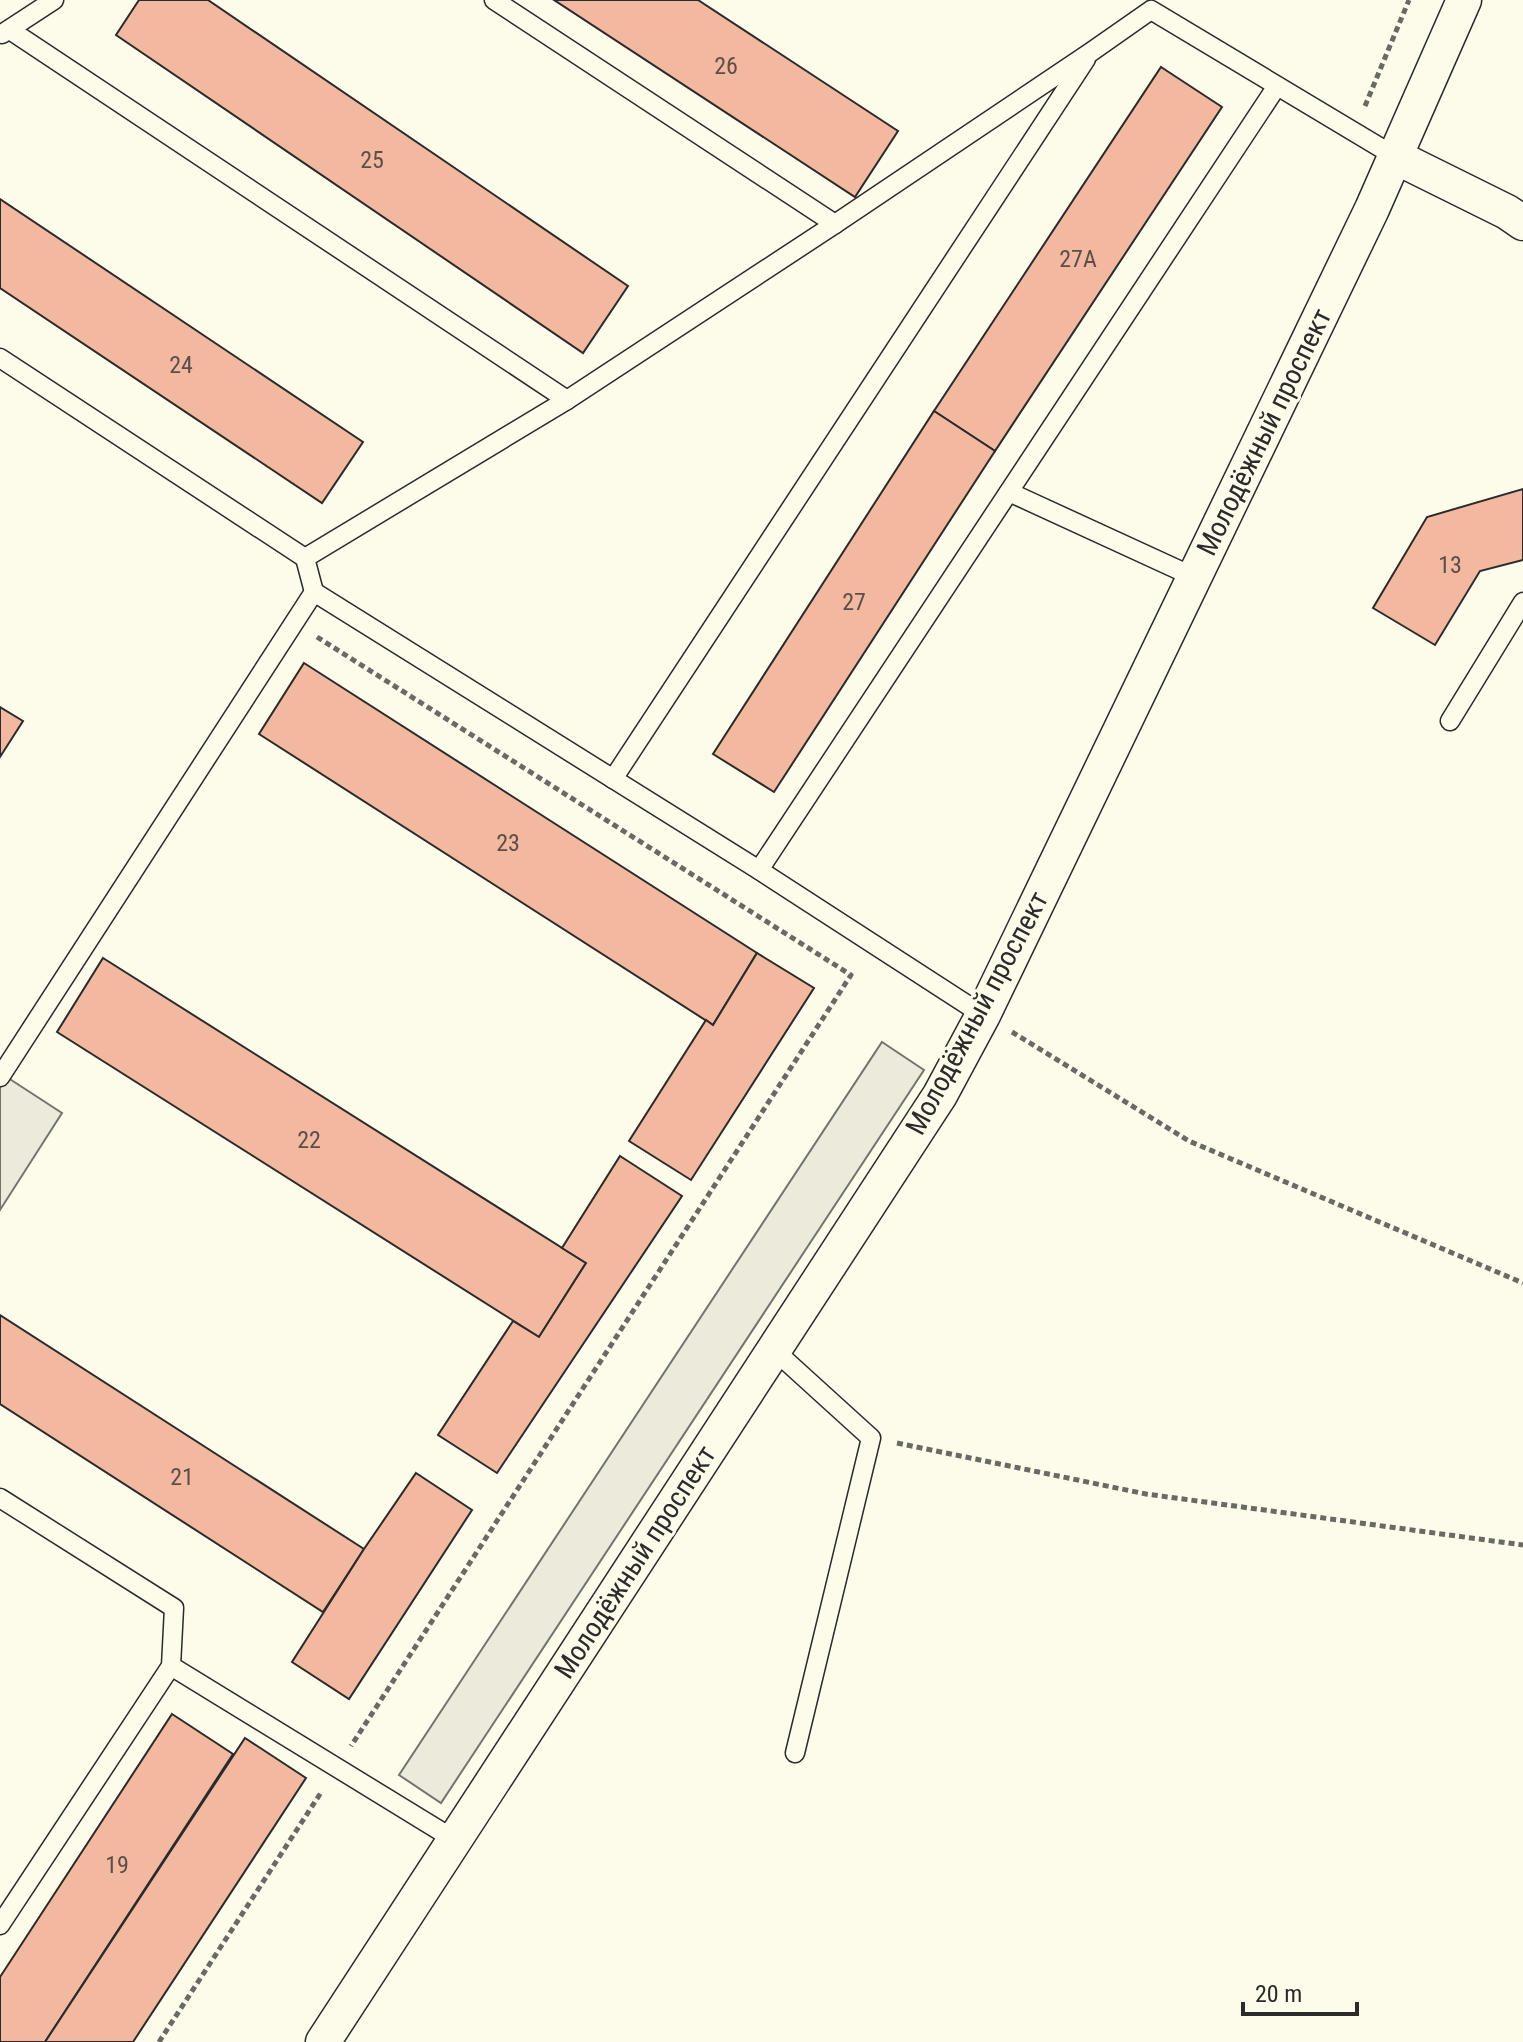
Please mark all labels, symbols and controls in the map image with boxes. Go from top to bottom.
house number: 26 [714,52,738,80]
house number: 25 [360,146,384,174]
house number: 27А [1059,245,1097,273]
street label: Молодёжный проспект [1190,303,1338,561]
house number: 24 [169,351,193,379]
house number: 13 [1438,551,1462,579]
house number: 27 [842,588,866,616]
house number: 23 [496,829,520,857]
street label: Молодёжный проспект [899,886,1055,1140]
house number: 22 [297,1126,321,1154]
street label: Молодёжный проспект [547,1439,723,1685]
house number: 21 [170,1463,194,1491]
house number: 19 [105,1851,129,1879]
scale bar [1243,1966,1357,2016]
text: 20 m [1255,1980,1302,2008]

